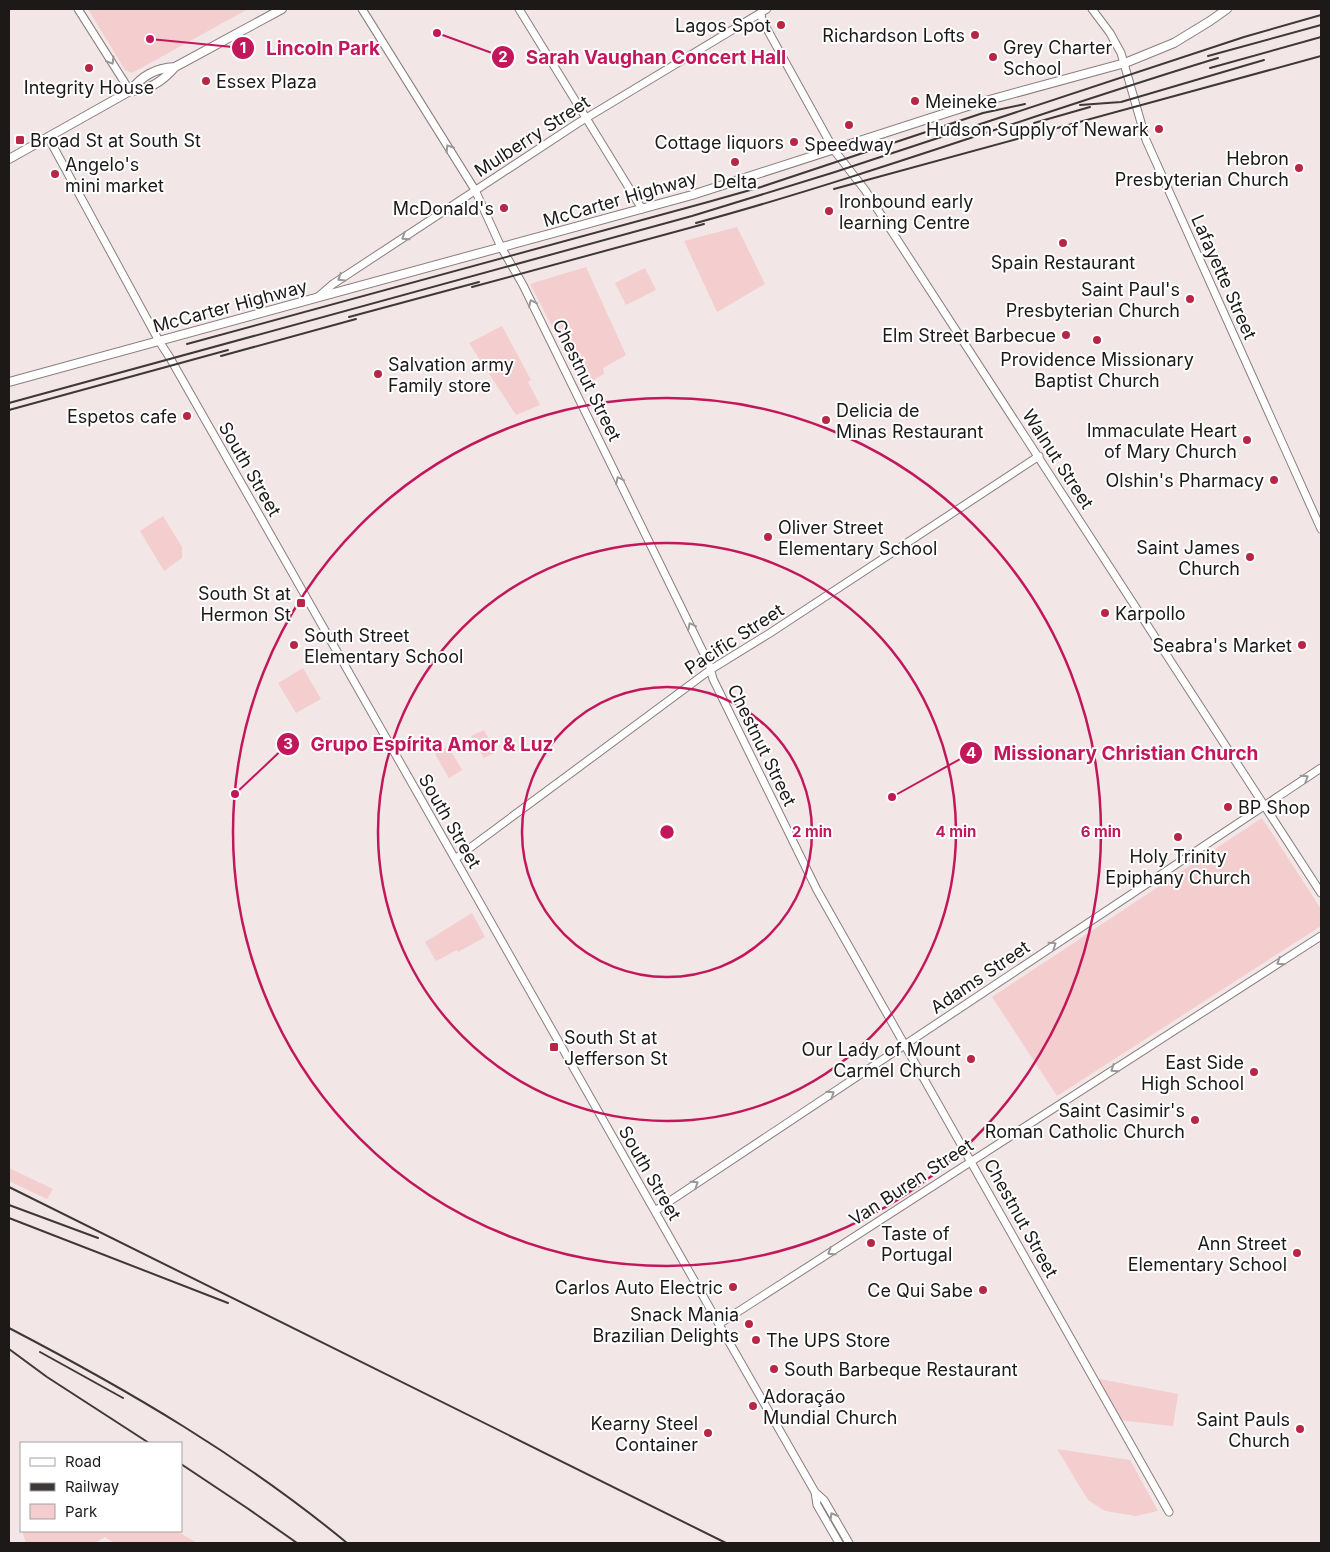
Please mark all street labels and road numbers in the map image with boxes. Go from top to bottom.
street label: Mulberry Street [471,91,594,181]
street label: McCarter Highway [541,167,699,231]
street label: Lafayette Street [1187,211,1261,343]
street label: McCarter Highway [150,275,310,337]
street label: Chestnut Street [548,316,626,444]
street label: Walnut Street [1018,405,1098,513]
street label: South Street [215,418,285,520]
street label: Pacific Street [681,599,787,679]
street label: Chestnut Street [723,681,801,809]
street label: South Street [415,770,485,872]
street label: Adams Street [927,936,1033,1018]
street label: South Street [615,1122,685,1224]
street label: Van Buren Street [845,1134,977,1230]
street label: Chestnut Street [980,1155,1062,1281]

